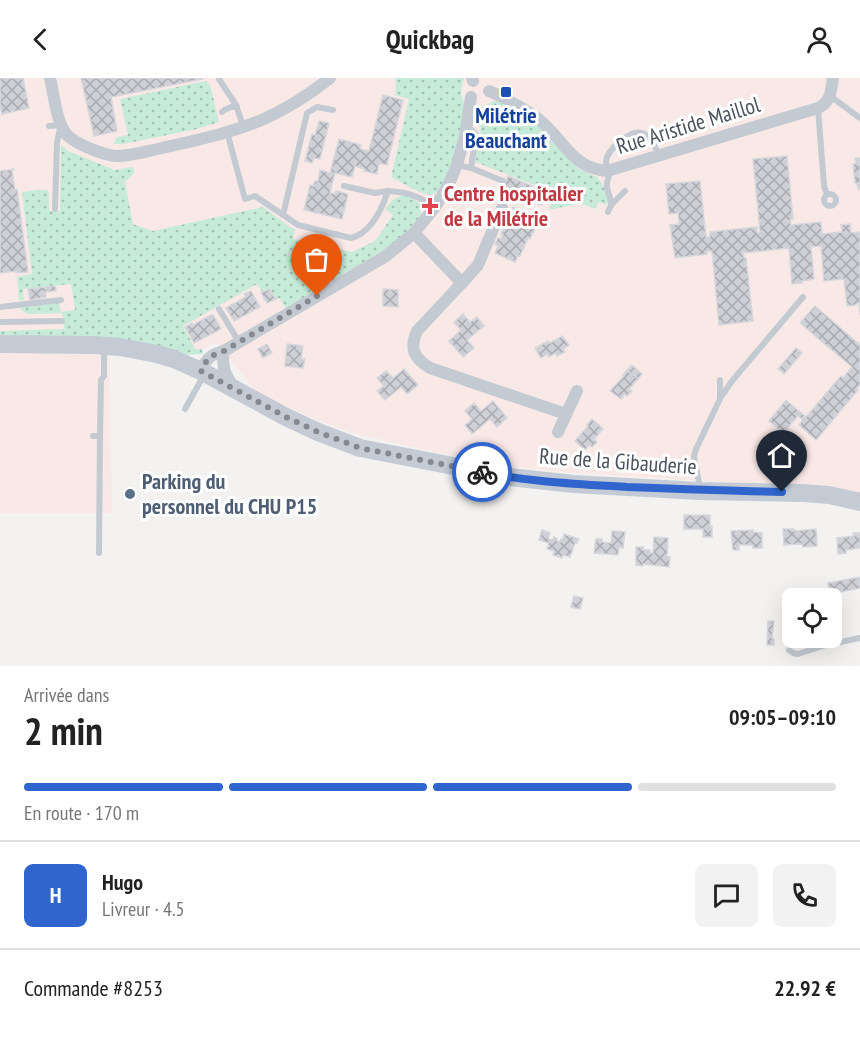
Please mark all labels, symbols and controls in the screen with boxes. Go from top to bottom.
text: Quickbag [386,22,474,56]
icon: back [24,23,57,56]
icon: person [803,23,836,56]
marker: Milétrie Beauchant [499,85,513,99]
street label: Rue Aristide Maillol [613,90,764,160]
place label: Milétrie Beauchant [465,101,548,154]
place label: Centre hospitalier de la Milétrie [444,179,584,232]
marker: Centre hospitalier de la Milétrie [421,197,439,215]
pin [291,234,342,296]
icon: bag [300,243,333,276]
pin [756,430,807,492]
icon: home [765,439,798,472]
courier [452,442,512,502]
street label: Rue de la Gibauderie [538,442,698,480]
icon: bike [466,456,499,489]
place label: Parking du personnel du CHU P15 [142,467,317,520]
marker: Parking du personnel du CHU P15 [123,487,137,501]
map controls [782,588,842,648]
button: locate [782,588,842,648]
text: Arrivée dans [24,682,109,708]
text: 09:05–09:10 [729,703,836,731]
text: 2 min [24,705,103,756]
text: En route · 170 m [24,800,139,826]
button: chat [695,864,758,927]
button: phone [773,864,836,927]
text: Hugo [102,868,143,896]
text: H [50,881,61,909]
text: Livreur · 4.5 [102,896,185,922]
text: Commande #8253 [24,974,163,1002]
text: 22.92 € [774,974,836,1002]

